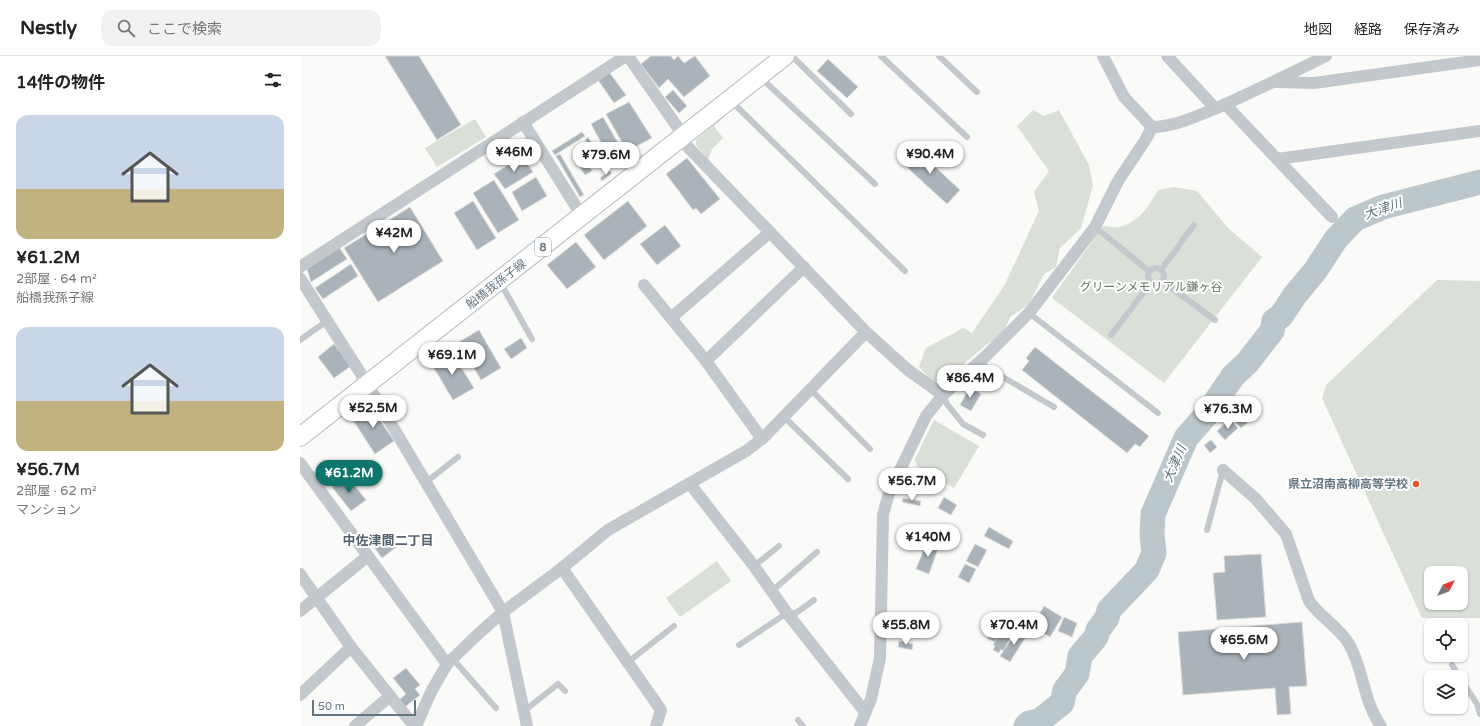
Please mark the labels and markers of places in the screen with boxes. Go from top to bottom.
pin: ¥46M [490,139,538,173]
pin: ¥90.4M [897,141,963,175]
pin: ¥79.6M [573,142,639,176]
pin: ¥42M [370,220,418,254]
pin: ¥69.1M [419,342,485,376]
pin: ¥86.4M [937,365,1003,399]
pin: ¥52.5M [340,395,406,429]
pin: ¥76.3M [1195,396,1261,430]
pin: ¥61.2M [316,460,382,494]
pin: ¥56.7M [879,468,945,502]
place label: 県立沼南高柳高等学校 [1288,477,1408,491]
marker: 県立沼南高柳高等学校 [1411,479,1421,489]
pin: ¥140M [900,524,956,558]
pin: ¥55.8M [873,612,939,646]
pin: ¥70.4M [981,612,1047,646]
pin: ¥65.6M [1211,627,1277,661]

